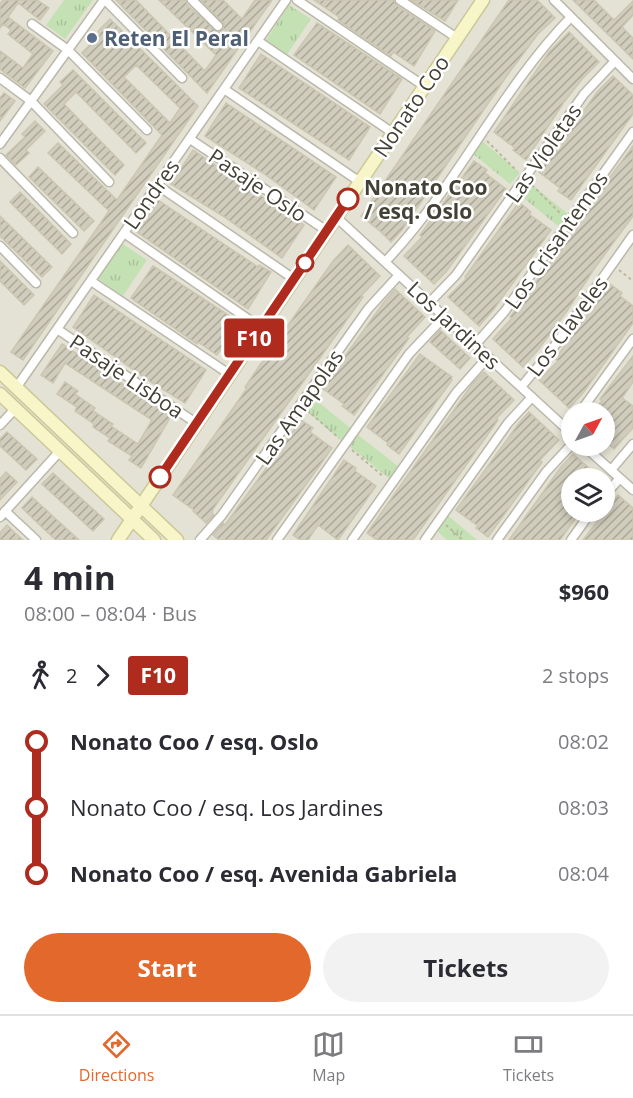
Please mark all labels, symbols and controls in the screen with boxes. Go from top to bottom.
place label: Reten El Peral [104,24,249,52]
marker: Reten El Peral [85,31,99,45]
street label: Nonato Coo [367,50,455,162]
street label: Las Violetas [499,98,587,208]
street label: Pasaje Oslo [203,142,313,228]
street label: Londres [117,153,185,235]
street label: Los Crisantemos [498,166,614,314]
place label: Nonato Coo / esq. Oslo [364,173,488,225]
marker: Nonato Coo / esq. Oslo [337,188,359,210]
unlabelled marker [296,254,314,272]
street label: Los Claveles [520,270,614,382]
street label: Los Jardines [401,275,507,375]
line badge: F10 [220,318,288,358]
text: F10 [236,324,272,352]
street label: Pasaje Lisboa [64,327,190,425]
street label: Las Amapolas [249,344,349,470]
north arrow [561,402,615,456]
map controls [561,402,615,522]
unlabelled marker [149,466,171,488]
button: layers [561,468,615,522]
text: 4 min [24,555,116,600]
text: $960 [559,576,609,606]
text: 08:00 – 08:04 · Bus [24,600,197,627]
icon: walk [24,659,57,692]
icon: forward [86,659,119,692]
text: F10 [140,661,176,689]
text: 2 [66,662,77,689]
text: 2 stops [542,662,609,689]
text: Nonato Coo / esq. Oslo [70,726,319,756]
text: 08:02 [558,728,609,755]
text: Nonato Coo / esq. Los Jardines [70,792,383,822]
text: 08:03 [558,794,609,821]
text: Nonato Coo / esq. Avenida Gabriela [70,858,457,888]
text: 08:04 [558,860,609,887]
button: Start [24,933,311,1002]
button: Tickets [323,933,609,1002]
tab: Directions [79,1028,154,1086]
tab: Map [312,1028,345,1086]
tab: Tickets [503,1028,554,1086]

